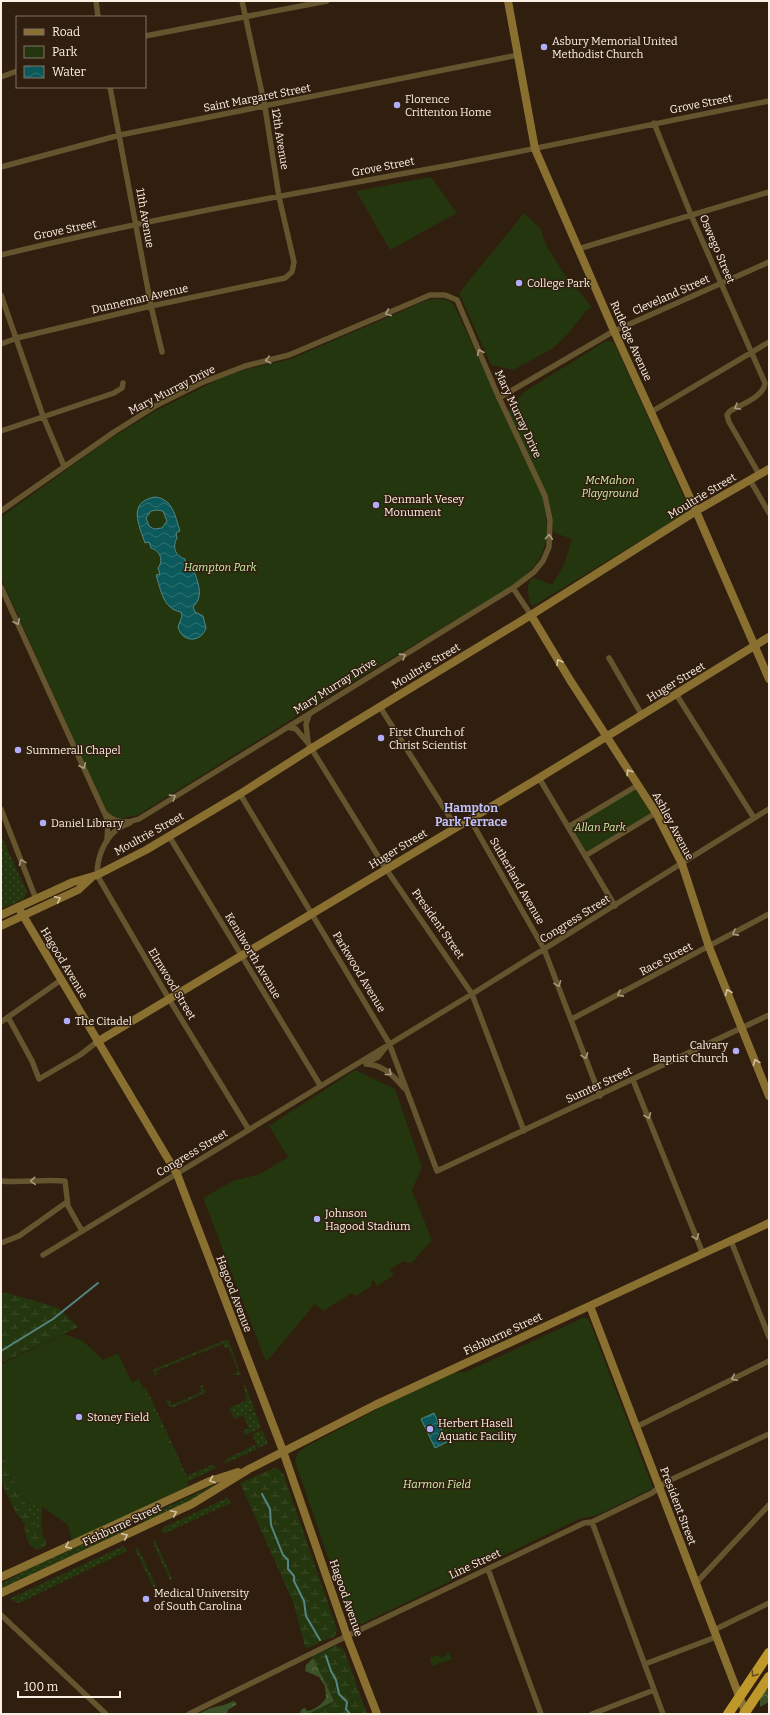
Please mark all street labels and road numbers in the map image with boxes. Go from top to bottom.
street label: Saint Margaret Street [202,81,312,115]
street label: Grove Street [668,92,734,116]
street label: 12th Avenue [269,107,291,171]
street label: Grove Street [350,155,416,179]
street label: 11th Avenue [133,187,157,249]
street label: Oswego Street [697,213,737,285]
street label: Grove Street [32,217,98,243]
street label: Cleveland Street [630,272,712,318]
street label: Dunneman Avenue [90,282,190,316]
street label: Rutledge Avenue [607,299,655,383]
street label: Mary Murray Drive [127,363,217,417]
street label: Mary Murray Drive [492,368,544,460]
street label: Moultrie Street [666,471,738,521]
street label: Moultrie Street [390,641,462,691]
street label: Mary Murray Drive [291,655,379,717]
street label: Huger Street [644,659,708,704]
street label: Ashley Avenue [650,790,696,862]
street label: Moultrie Street [112,810,186,858]
street label: Huger Street [366,826,430,871]
street label: Sutherland Avenue [487,835,547,927]
street label: President Street [409,887,467,961]
street label: Congress Street [537,892,613,946]
street label: Kenilworth Avenue [222,911,284,1001]
street label: Hagood Avenue [38,925,90,1001]
street label: Parkwood Avenue [330,929,388,1015]
street label: Race Street [637,940,695,978]
street label: Elmwood Street [146,946,198,1022]
street label: Sumter Street [564,1064,634,1106]
street label: Congress Street [154,1127,230,1179]
street label: Hagood Avenue [213,1254,255,1334]
street label: Fishburne Street [461,1310,545,1358]
street label: President Street [657,1465,699,1547]
street label: Fishburne Street [80,1501,164,1549]
street label: Line Street [447,1546,503,1582]
street label: Hagood Avenue [327,1558,365,1638]

